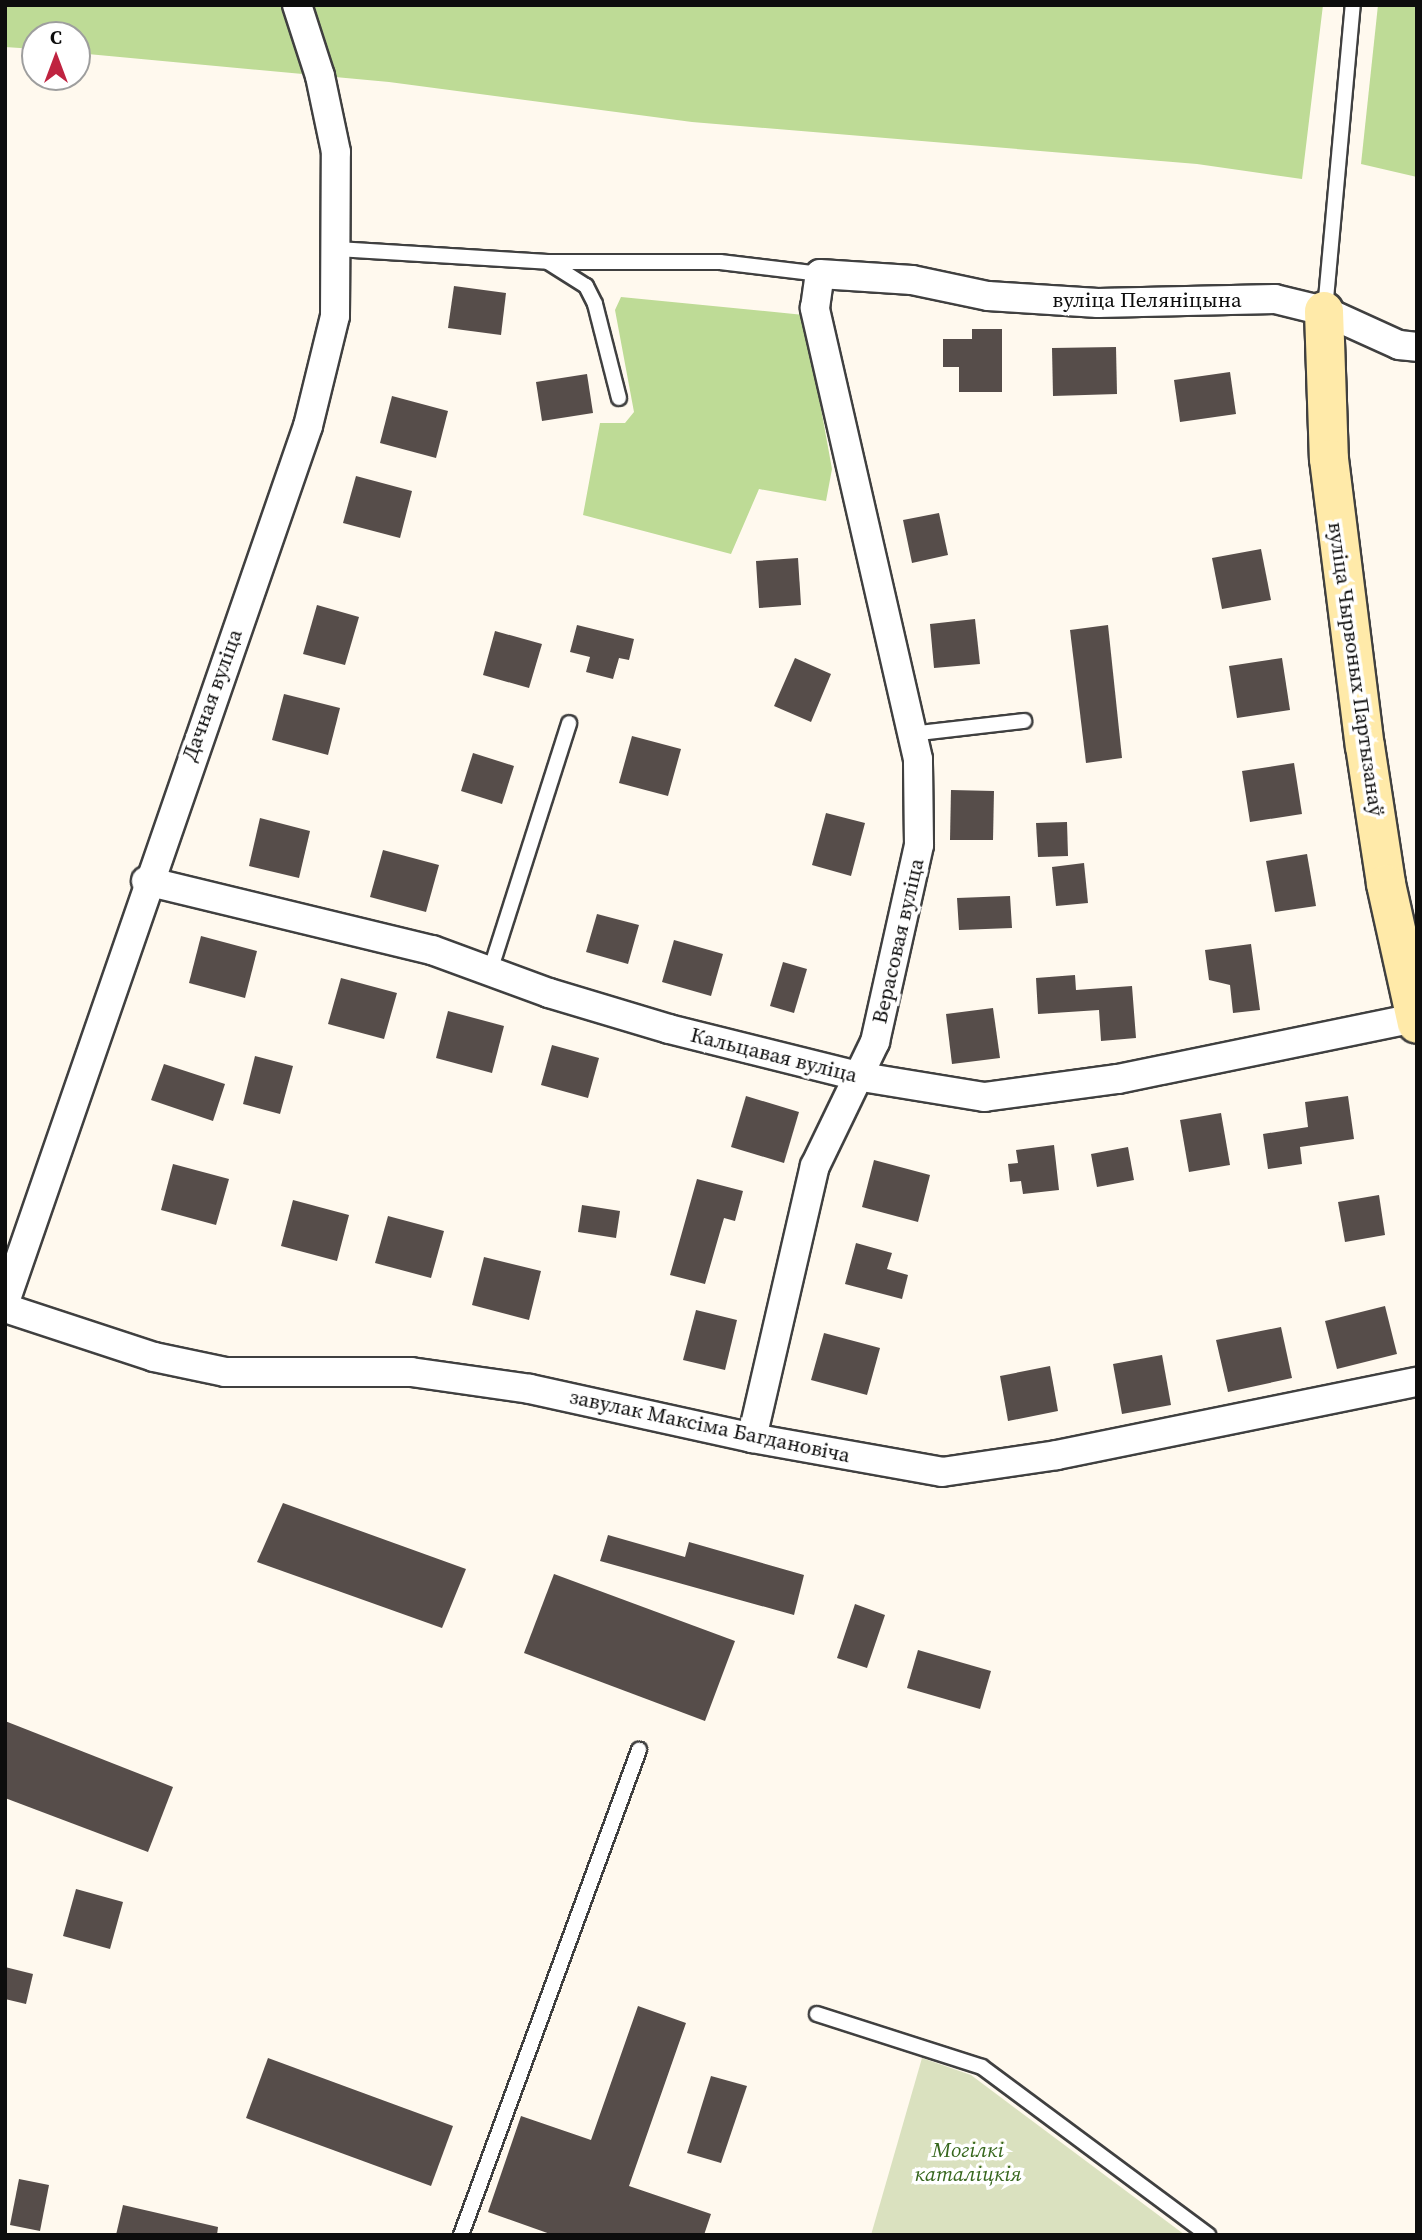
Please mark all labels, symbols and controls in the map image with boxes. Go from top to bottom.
north arrow [21,21,91,91]
text: С [50,24,62,50]
street label: вуліца Пеляніцына [1052,287,1242,313]
street label: вуліца Чырвоных Партызанаў [1323,520,1389,818]
street label: Дачная вуліца [176,626,248,764]
street label: Верасовая вуліца [867,856,929,1026]
street label: Кальцавая вуліца [688,1022,860,1088]
street label: завулак Максіма Багдановіча [568,1384,852,1468]
park label: Могілкі каталіцкія [915,2137,1021,2187]

